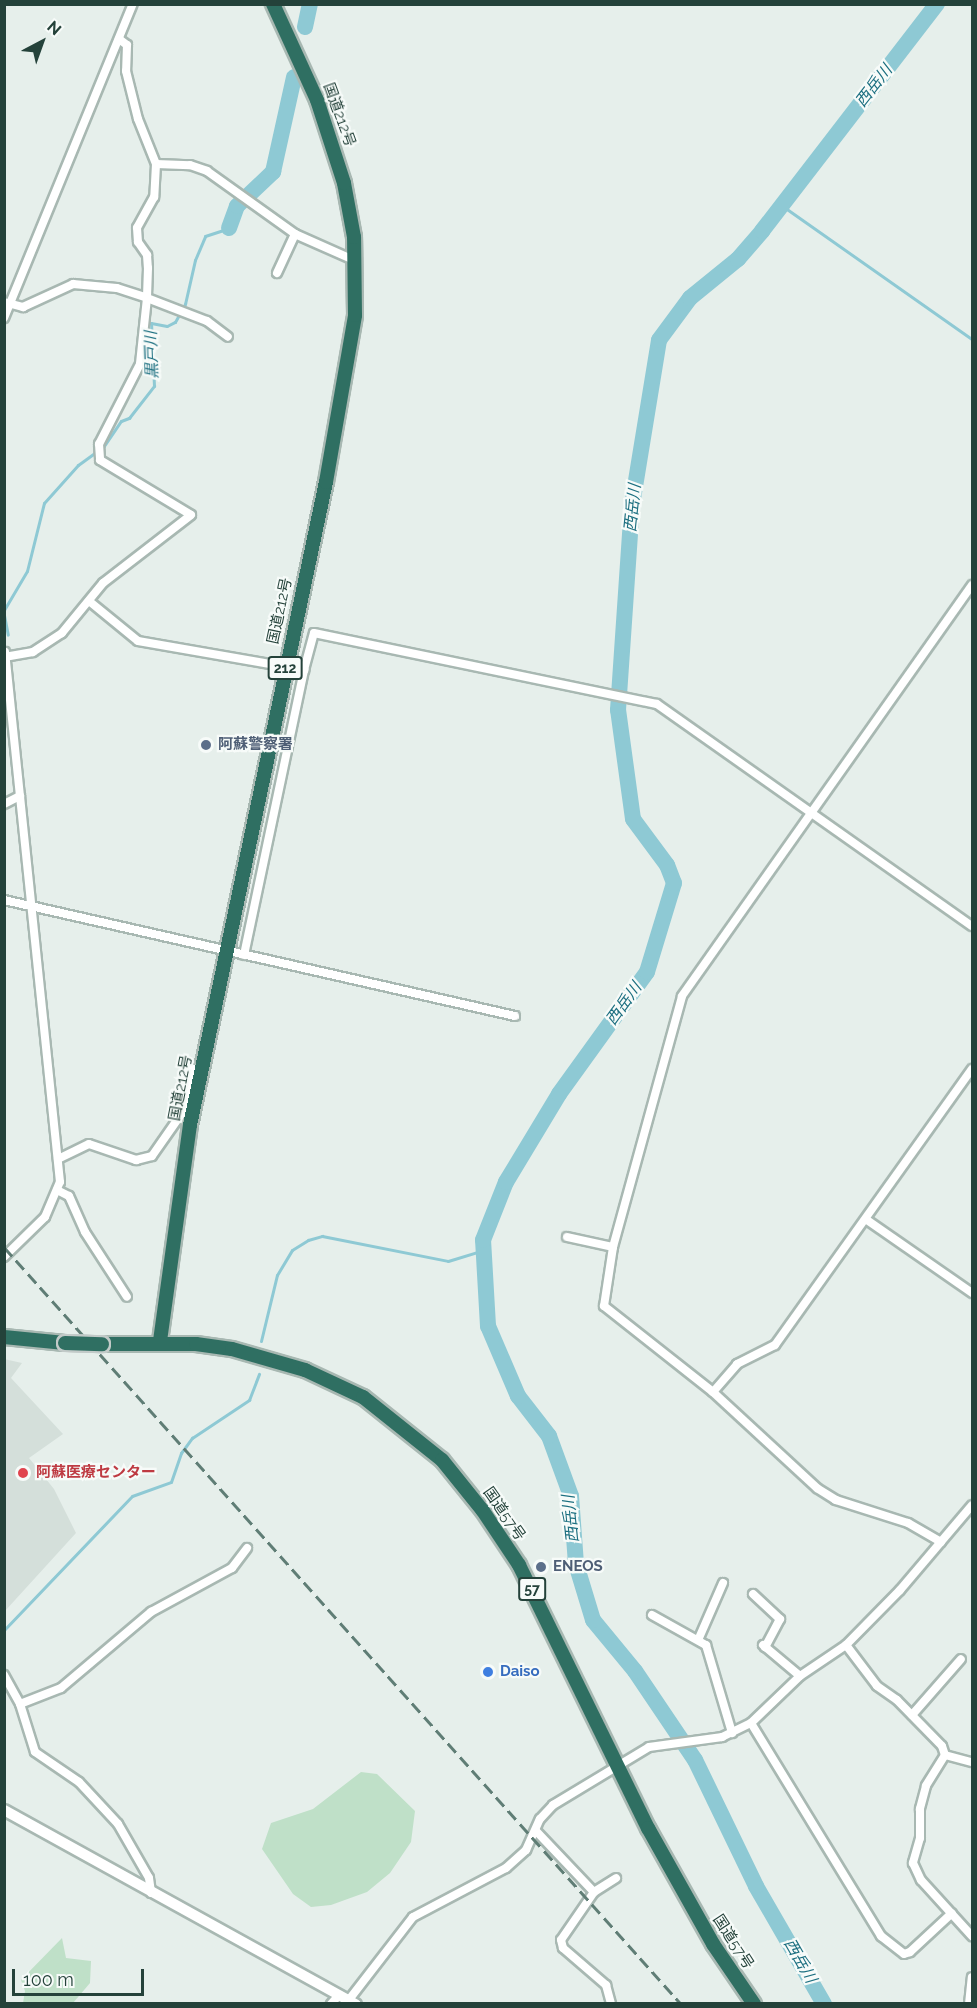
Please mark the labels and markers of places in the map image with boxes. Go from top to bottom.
place label: 阿蘇警察署 [218,736,293,754]
marker: 阿蘇警察署 [199,738,213,752]
marker: 阿蘇医療センター [14,1464,32,1482]
place label: 阿蘇医療センター [36,1464,156,1482]
place label: ENEOS [553,1558,603,1576]
marker: ENEOS [534,1560,548,1574]
place label: Daiso [500,1663,540,1681]
marker: Daiso [481,1665,495,1679]

